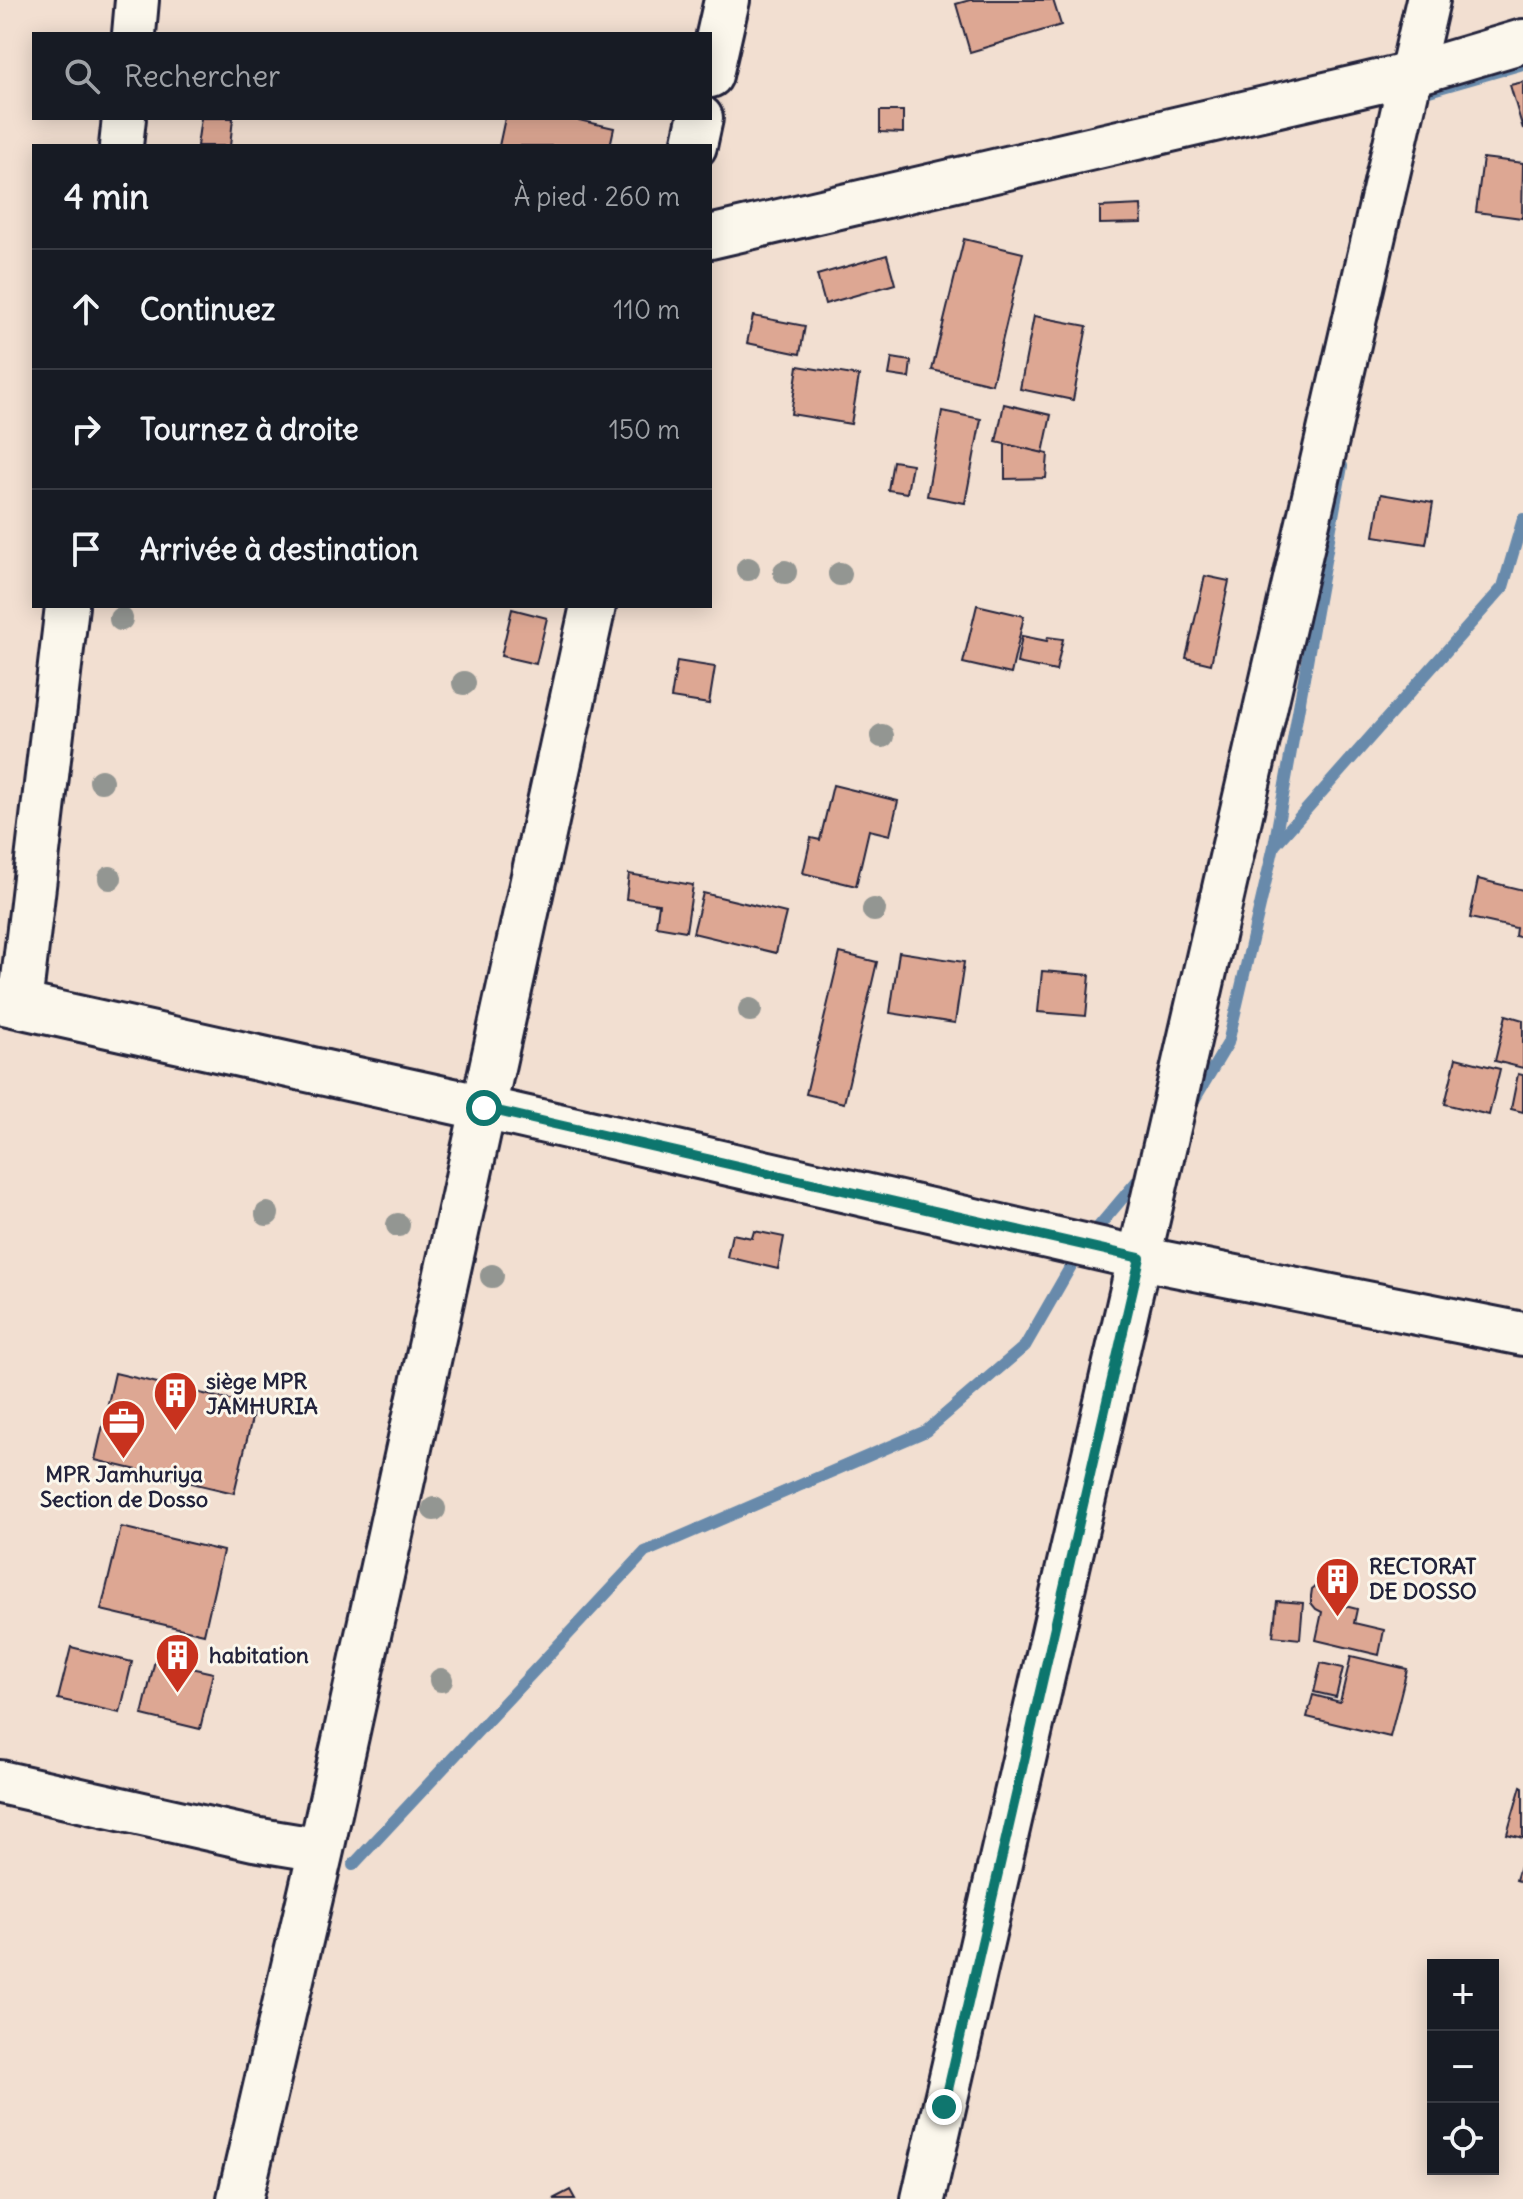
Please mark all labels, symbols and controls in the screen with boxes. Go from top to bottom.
search box [32,32,712,120]
icon: search [60,54,104,98]
text: Rechercher [124,57,280,95]
text: 4 min [64,175,149,218]
text: À pied · 260 m [514,180,680,213]
icon: ahead [64,287,108,331]
text: Continuez [140,290,275,328]
text: 110 m [613,293,680,326]
icon: right [64,407,108,451]
text: Tournez à droite [140,410,359,448]
text: 150 m [609,413,680,446]
icon: arrive [64,527,108,571]
text: Arrivée à destination [140,530,418,568]
route start [466,1090,502,1126]
place label: siège MPR JAMHURIA [206,1367,318,1420]
building icon: siège MPR JAMHURIA [151,1370,199,1433]
office icon: MPR Jamhuriya Section de Dosso [100,1397,148,1460]
place label: MPR Jamhuriya Section de Dosso [40,1460,208,1513]
place label: RECTORAT DE DOSSO [1369,1552,1477,1605]
building icon: RECTORAT DE DOSSO [1314,1555,1362,1618]
building icon: habitation [154,1631,202,1694]
place label: habitation [209,1641,309,1669]
map controls [1427,1959,1499,2175]
button: + [1427,1959,1499,2031]
button: − [1427,2031,1499,2103]
route end [926,2089,962,2125]
button: locate [1427,2103,1499,2175]

